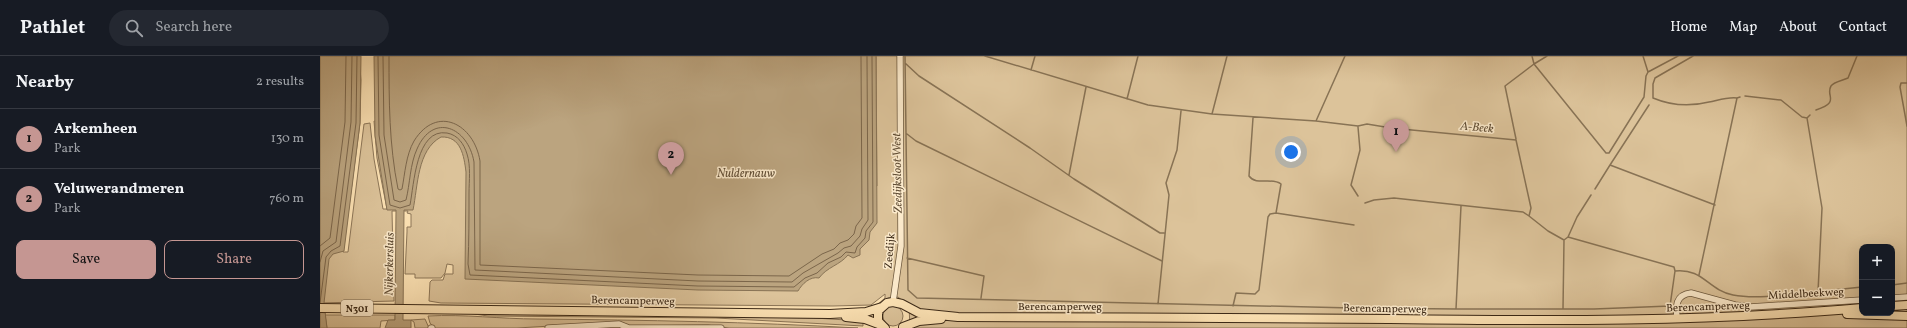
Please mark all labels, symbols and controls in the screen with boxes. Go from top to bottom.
search box [109,10,389,46]
text: Pathlet [20,15,85,41]
icon: search [123,17,145,39]
text: Search here [155,17,232,38]
text: Home [1670,18,1707,37]
text: Map [1729,18,1757,37]
text: About [1779,18,1817,37]
text: Contact [1839,18,1887,37]
text: Nearby [16,71,74,94]
text: 2 results [256,73,304,91]
water label: A-Beek [1459,118,1495,137]
text: Arkemheen [54,119,138,140]
pin: 1 [1383,119,1409,152]
text: 1 [26,130,32,148]
text: 130 m [271,130,304,148]
water label: Zeedijksloot West [889,132,907,214]
text: Park [54,140,81,158]
pin: 2 [658,142,684,175]
your location [1281,142,1301,162]
water label: Nuldernauw [717,166,775,182]
text: Veluwerandmeren [54,179,184,200]
text: 2 [26,190,32,208]
text: 760 m [269,190,304,208]
text: Park [54,200,81,218]
water label: Nijkerkersluis [381,232,399,296]
street label: Zeedijk [881,233,900,270]
button: Save [16,240,156,279]
button: Share [164,240,304,279]
map controls [1859,244,1895,316]
button: + [1859,244,1895,280]
button: − [1859,280,1895,316]
street label: Middelbeekweg [1768,285,1845,304]
street label: Berencamperweg [591,293,675,310]
street label: Berencamperweg [1666,299,1751,316]
road number: N301 [341,300,373,316]
street label: Berencamperweg [1018,300,1102,315]
street label: Berencamperweg [1343,301,1427,318]

